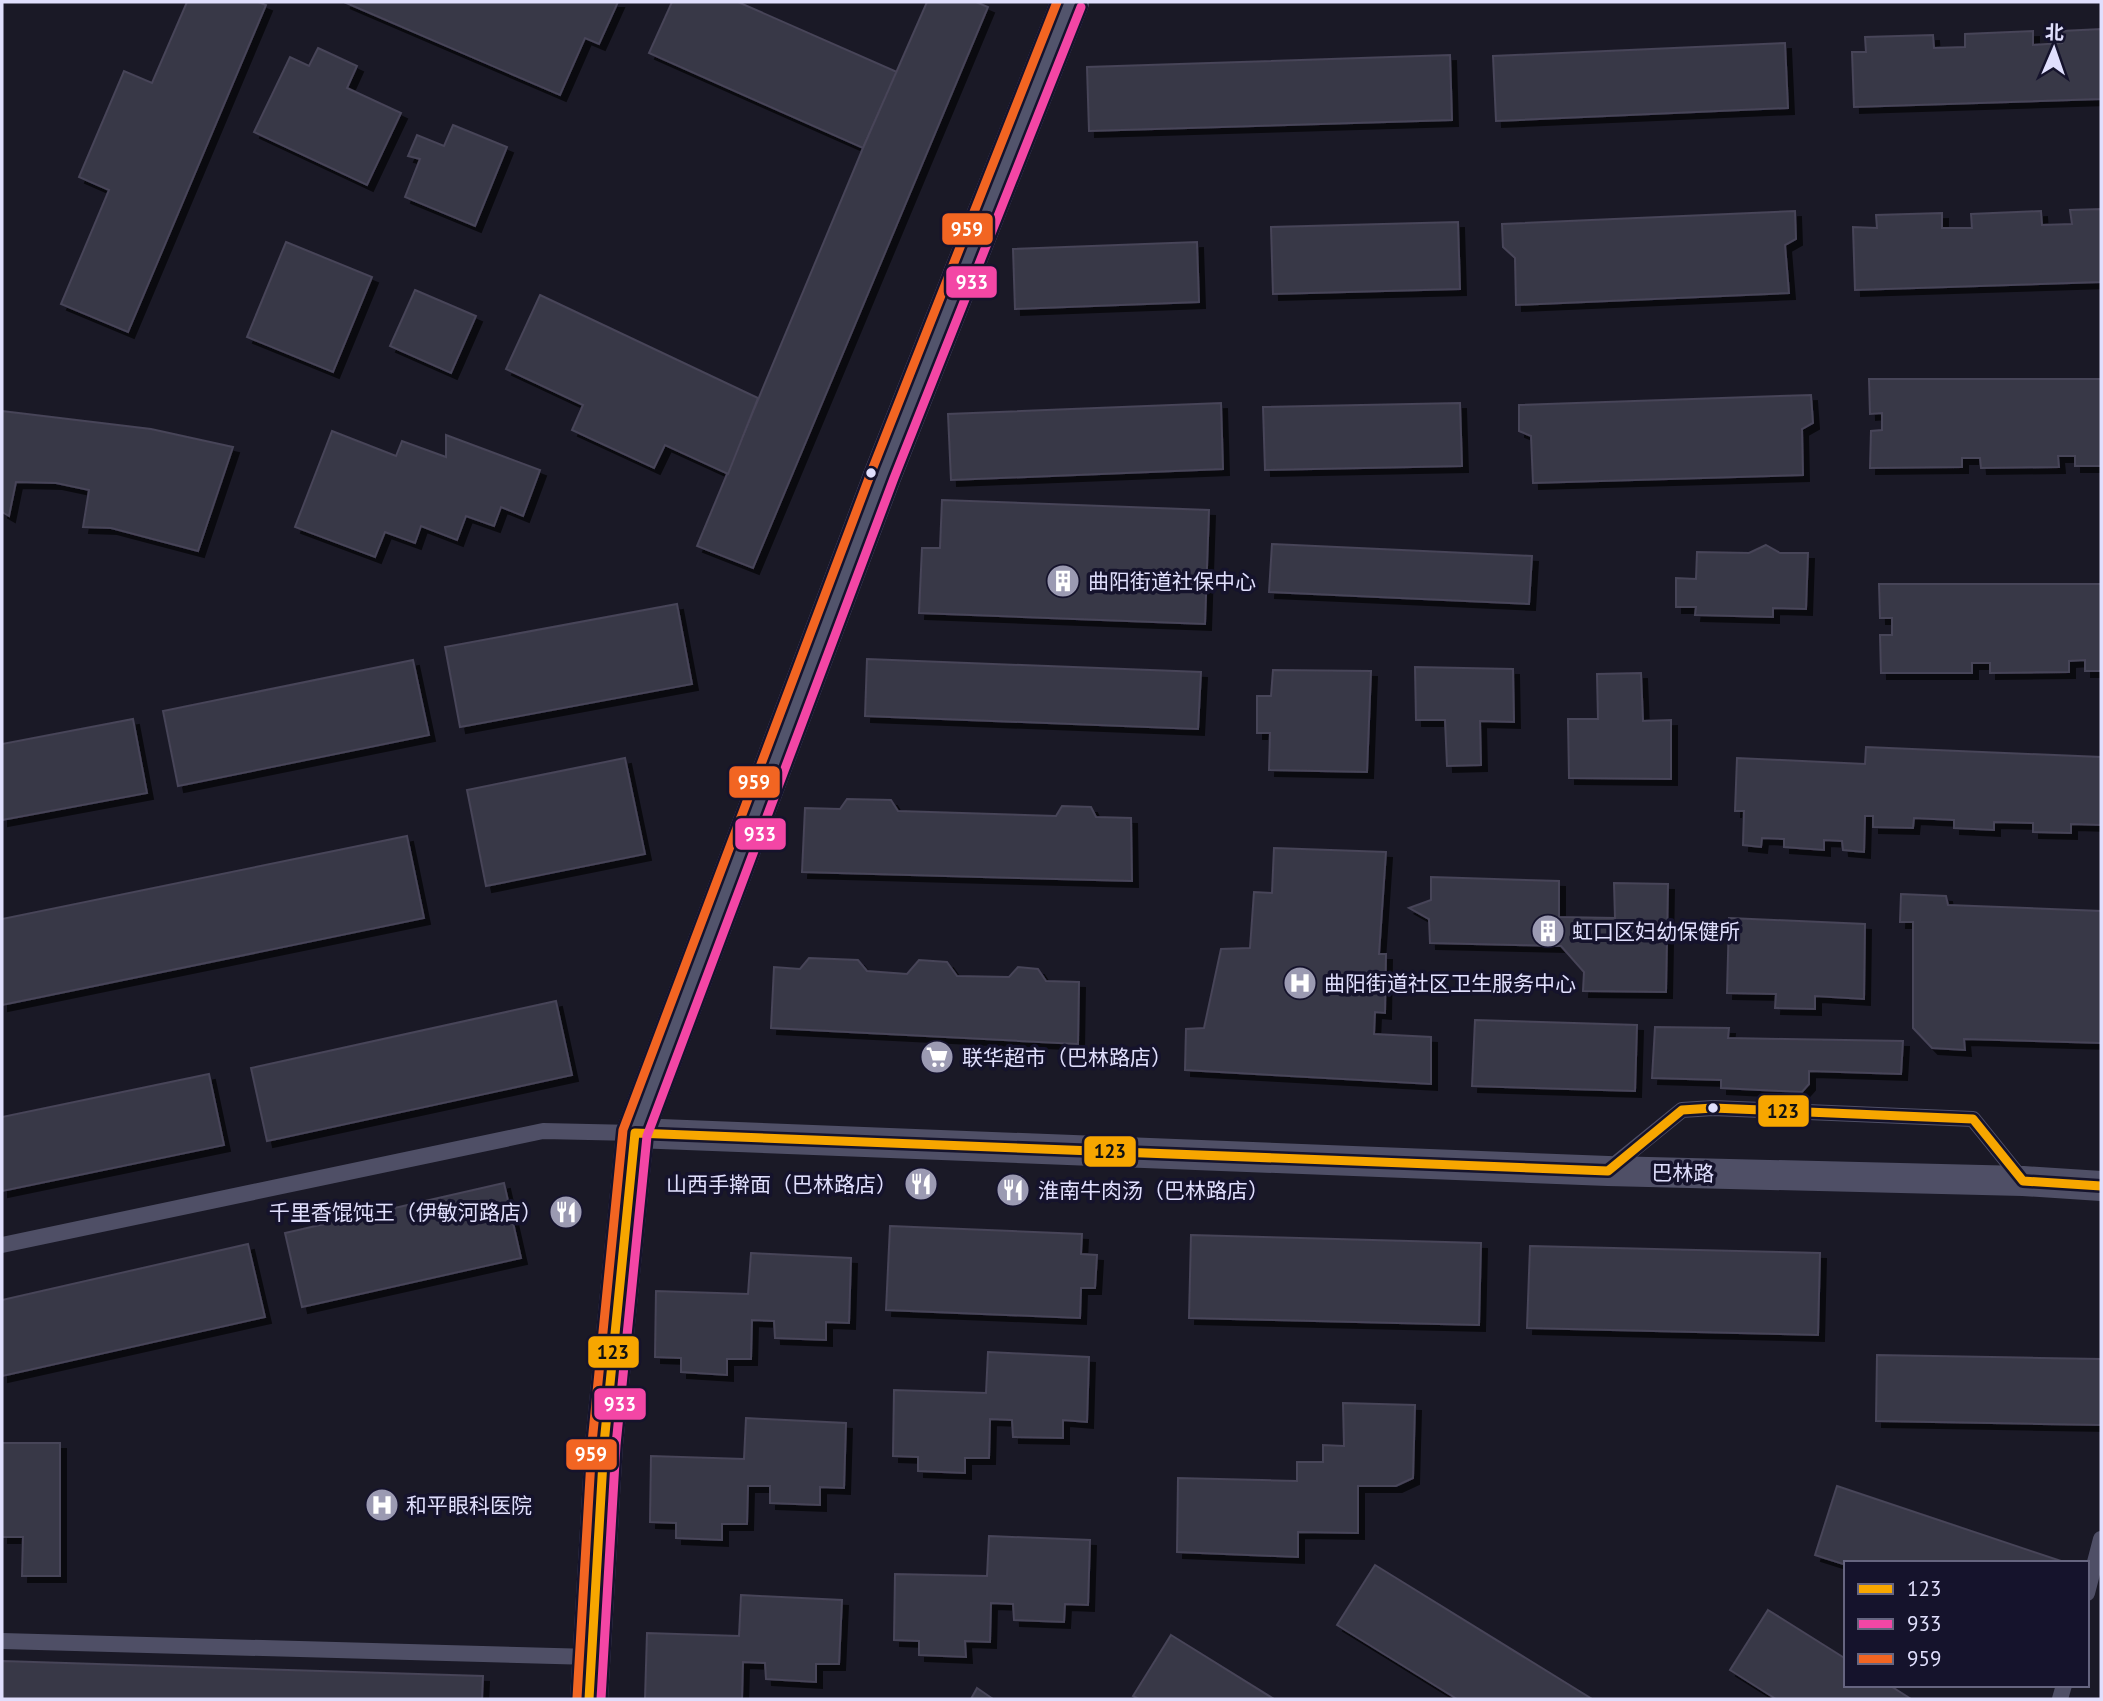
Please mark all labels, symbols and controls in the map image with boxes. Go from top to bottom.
north arrow [2019,14,2089,84]
text: 北 [2045,20,2065,44]
line badge: 959 [941,212,994,246]
text: 959 [951,217,983,241]
line badge: 933 [945,265,998,299]
text: 933 [956,270,988,294]
unlabelled marker [864,466,878,480]
building icon: 曲阳街道社保中心 [1044,562,1082,600]
place label: 曲阳街道社保中心 [1088,568,1256,595]
line badge: 959 [728,765,781,799]
text: 959 [738,770,770,794]
line badge: 933 [734,817,787,851]
text: 933 [744,822,776,846]
building icon: 虹口区妇幼保健所 [1529,912,1567,950]
place label: 虹口区妇幼保健所 [1572,918,1740,945]
hospital icon: 曲阳街道社区卫生服务中心 [1281,964,1319,1002]
place label: 曲阳街道社区卫生服务中心 [1324,970,1576,997]
supermarket icon: 联华超市（巴林路店） [918,1038,956,1076]
place label: 联华超市（巴林路店） [962,1044,1172,1071]
line badge: 123 [1757,1094,1810,1128]
text: 123 [1767,1099,1799,1123]
unlabelled marker [1706,1101,1720,1115]
line badge: 123 [1083,1135,1137,1168]
text: 123 [1094,1139,1126,1163]
street label: 巴林路 [1651,1159,1715,1187]
restaurant icon: 山西手擀面（巴林路店） [902,1165,940,1203]
place label: 山西手擀面（巴林路店） [666,1171,897,1198]
restaurant icon: 淮南牛肉汤（巴林路店） [994,1171,1032,1209]
place label: 淮南牛肉汤（巴林路店） [1038,1177,1269,1204]
restaurant icon: 千里香馄饨王（伊敏河路店） [547,1193,585,1231]
place label: 千里香馄饨王（伊敏河路店） [269,1199,542,1226]
line badge: 123 [587,1335,640,1369]
text: 123 [597,1340,629,1364]
line badge: 933 [593,1387,647,1421]
text: 933 [604,1392,636,1416]
line badge: 959 [565,1438,618,1471]
text: 959 [575,1442,607,1466]
hospital icon: 和平眼科医院 [363,1486,401,1524]
place label: 和平眼科医院 [406,1492,532,1519]
legend [1844,1561,2089,1687]
text: 123 [1907,1575,1941,1602]
text: 933 [1907,1610,1941,1637]
text: 959 [1907,1645,1941,1672]

